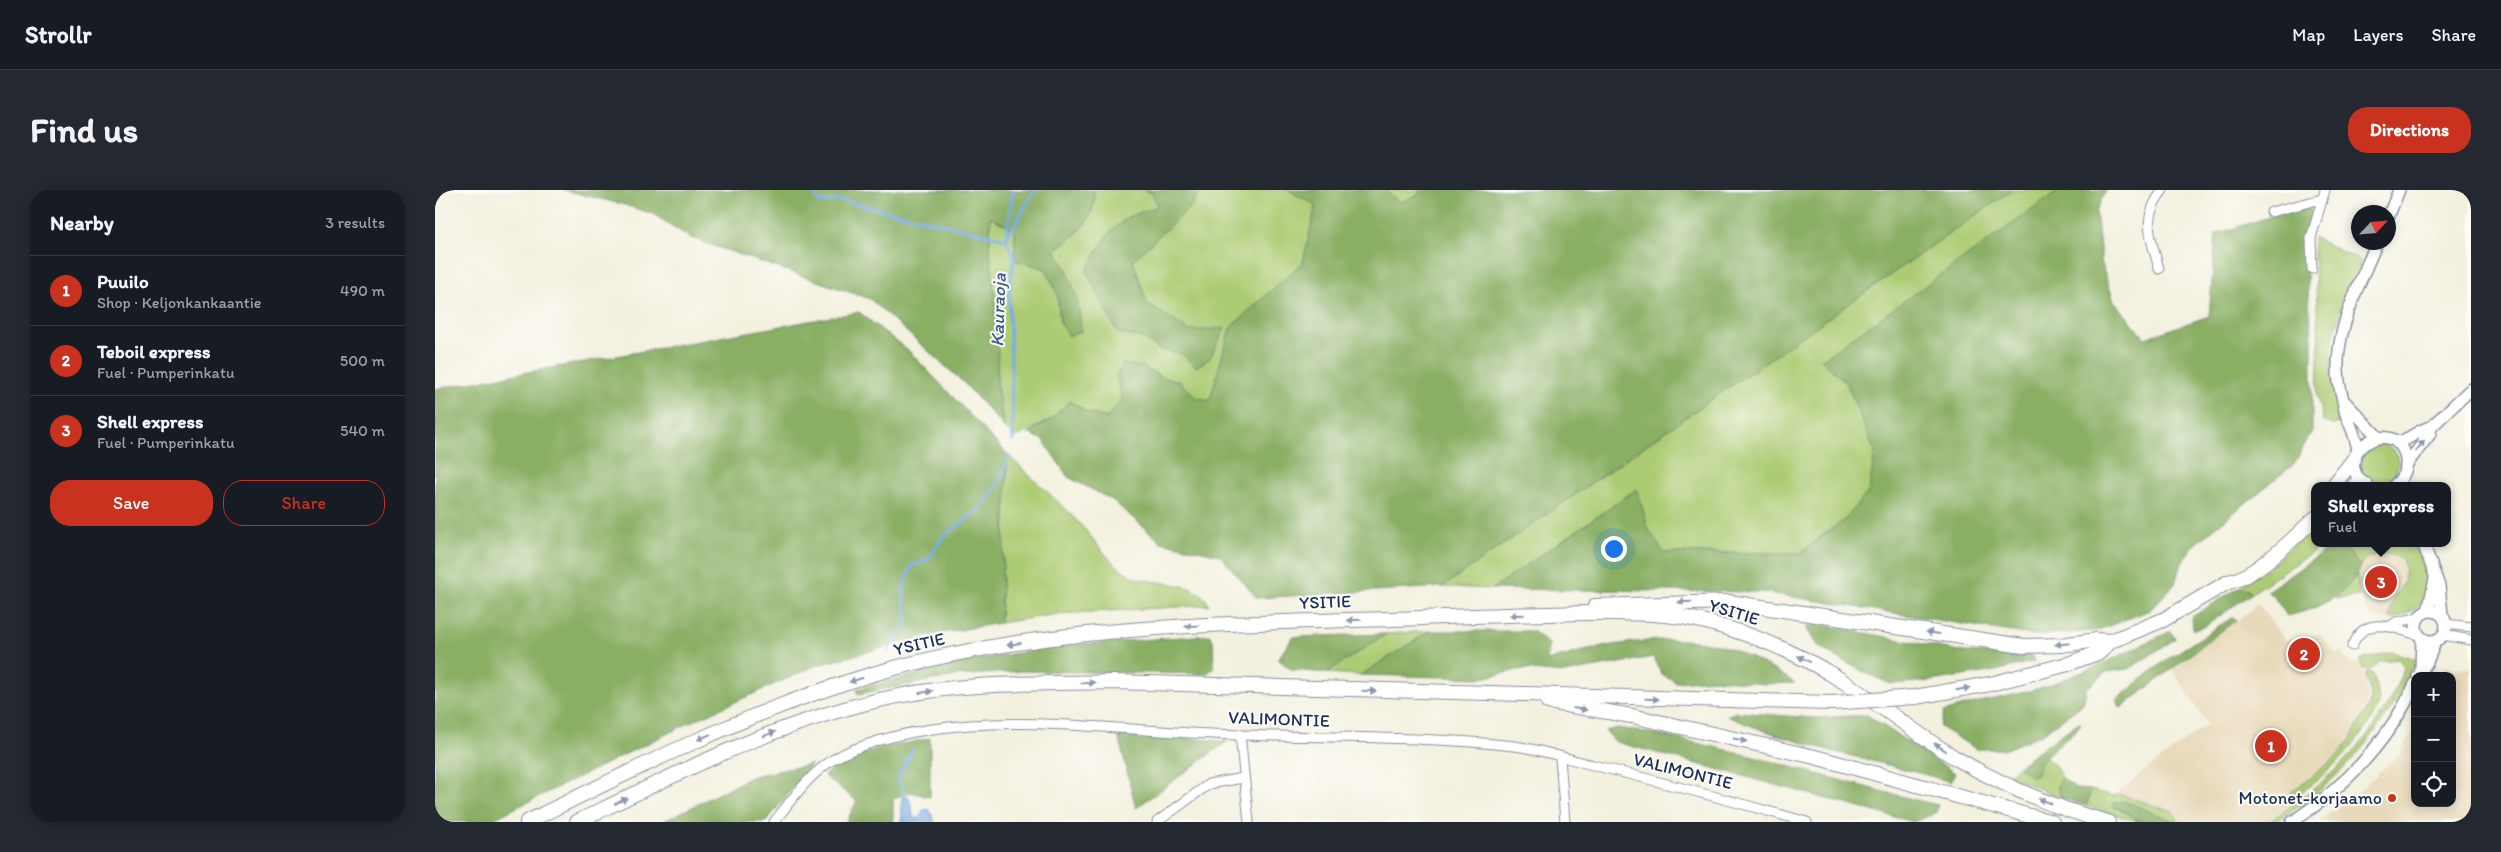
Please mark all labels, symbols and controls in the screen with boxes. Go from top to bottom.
text: Strollr [25,20,91,49]
text: Map [2292,24,2325,46]
text: Layers [2353,24,2403,46]
text: Share [2431,24,2476,46]
button: Directions [2348,107,2471,153]
text: Find us [30,109,138,151]
north arrow [2351,205,2396,250]
text: Nearby [50,210,114,235]
text: 3 results [325,213,385,232]
text: Puuilo [97,270,149,293]
water label: Kauraoja [985,272,1011,347]
text: 1 [62,281,70,300]
text: 490 m [340,281,385,300]
text: Shop · Keljonkankaantie [97,293,261,312]
text: Teboil express [97,340,211,363]
text: 2 [62,351,70,370]
text: 500 m [340,351,385,370]
text: Fuel · Pumperinkatu [97,363,235,382]
text: Shell express [97,410,203,433]
text: 3 [62,421,70,440]
text: 540 m [340,421,385,440]
text: Fuel · Pumperinkatu [97,433,235,452]
one-way arrow [2415,440,2426,453]
button: Save [50,480,213,526]
button: Share [223,480,385,526]
popup [2311,482,2451,547]
text: Shell express [2328,494,2434,517]
text: Fuel [2328,517,2357,536]
your location [1601,536,1627,562]
pin: 3 [2365,563,2397,601]
street label: YSITIE [1299,590,1351,614]
street label: YSITIE [1706,594,1762,630]
one-way arrow [1677,598,1693,606]
one-way arrow [1508,611,1524,619]
one-way arrow [1346,616,1362,624]
one-way arrow [1184,622,1200,630]
street label: YSITIE [891,627,947,661]
one-way arrow [1925,628,1941,636]
pin: 2 [2288,635,2320,673]
one-way arrow [1006,640,1022,648]
one-way arrow [2054,640,2070,648]
one-way arrow [1797,655,1811,663]
map controls [2411,672,2456,807]
button: + [2411,672,2456,717]
one-way arrow [848,676,863,684]
one-way arrow [1080,679,1096,687]
one-way arrow [1956,684,1972,692]
one-way arrow [918,687,934,695]
one-way arrow [1361,687,1377,695]
one-way arrow [1644,696,1660,704]
one-way arrow [1573,705,1589,713]
street label: VALIMONTIE [1228,706,1330,732]
button: − [2411,717,2456,762]
pin: 1 [2255,727,2287,765]
one-way arrow [762,730,777,738]
one-way arrow [697,733,711,741]
one-way arrow [1732,736,1747,744]
one-way arrow [1933,743,1946,752]
street label: VALIMONTIE [1631,748,1735,794]
button: locate [2411,762,2456,807]
place label: Motonet-korjaamo [2239,787,2382,809]
marker: Motonet-korjaamo [2386,792,2398,804]
one-way arrow [614,796,628,804]
one-way arrow [2038,796,2052,804]

